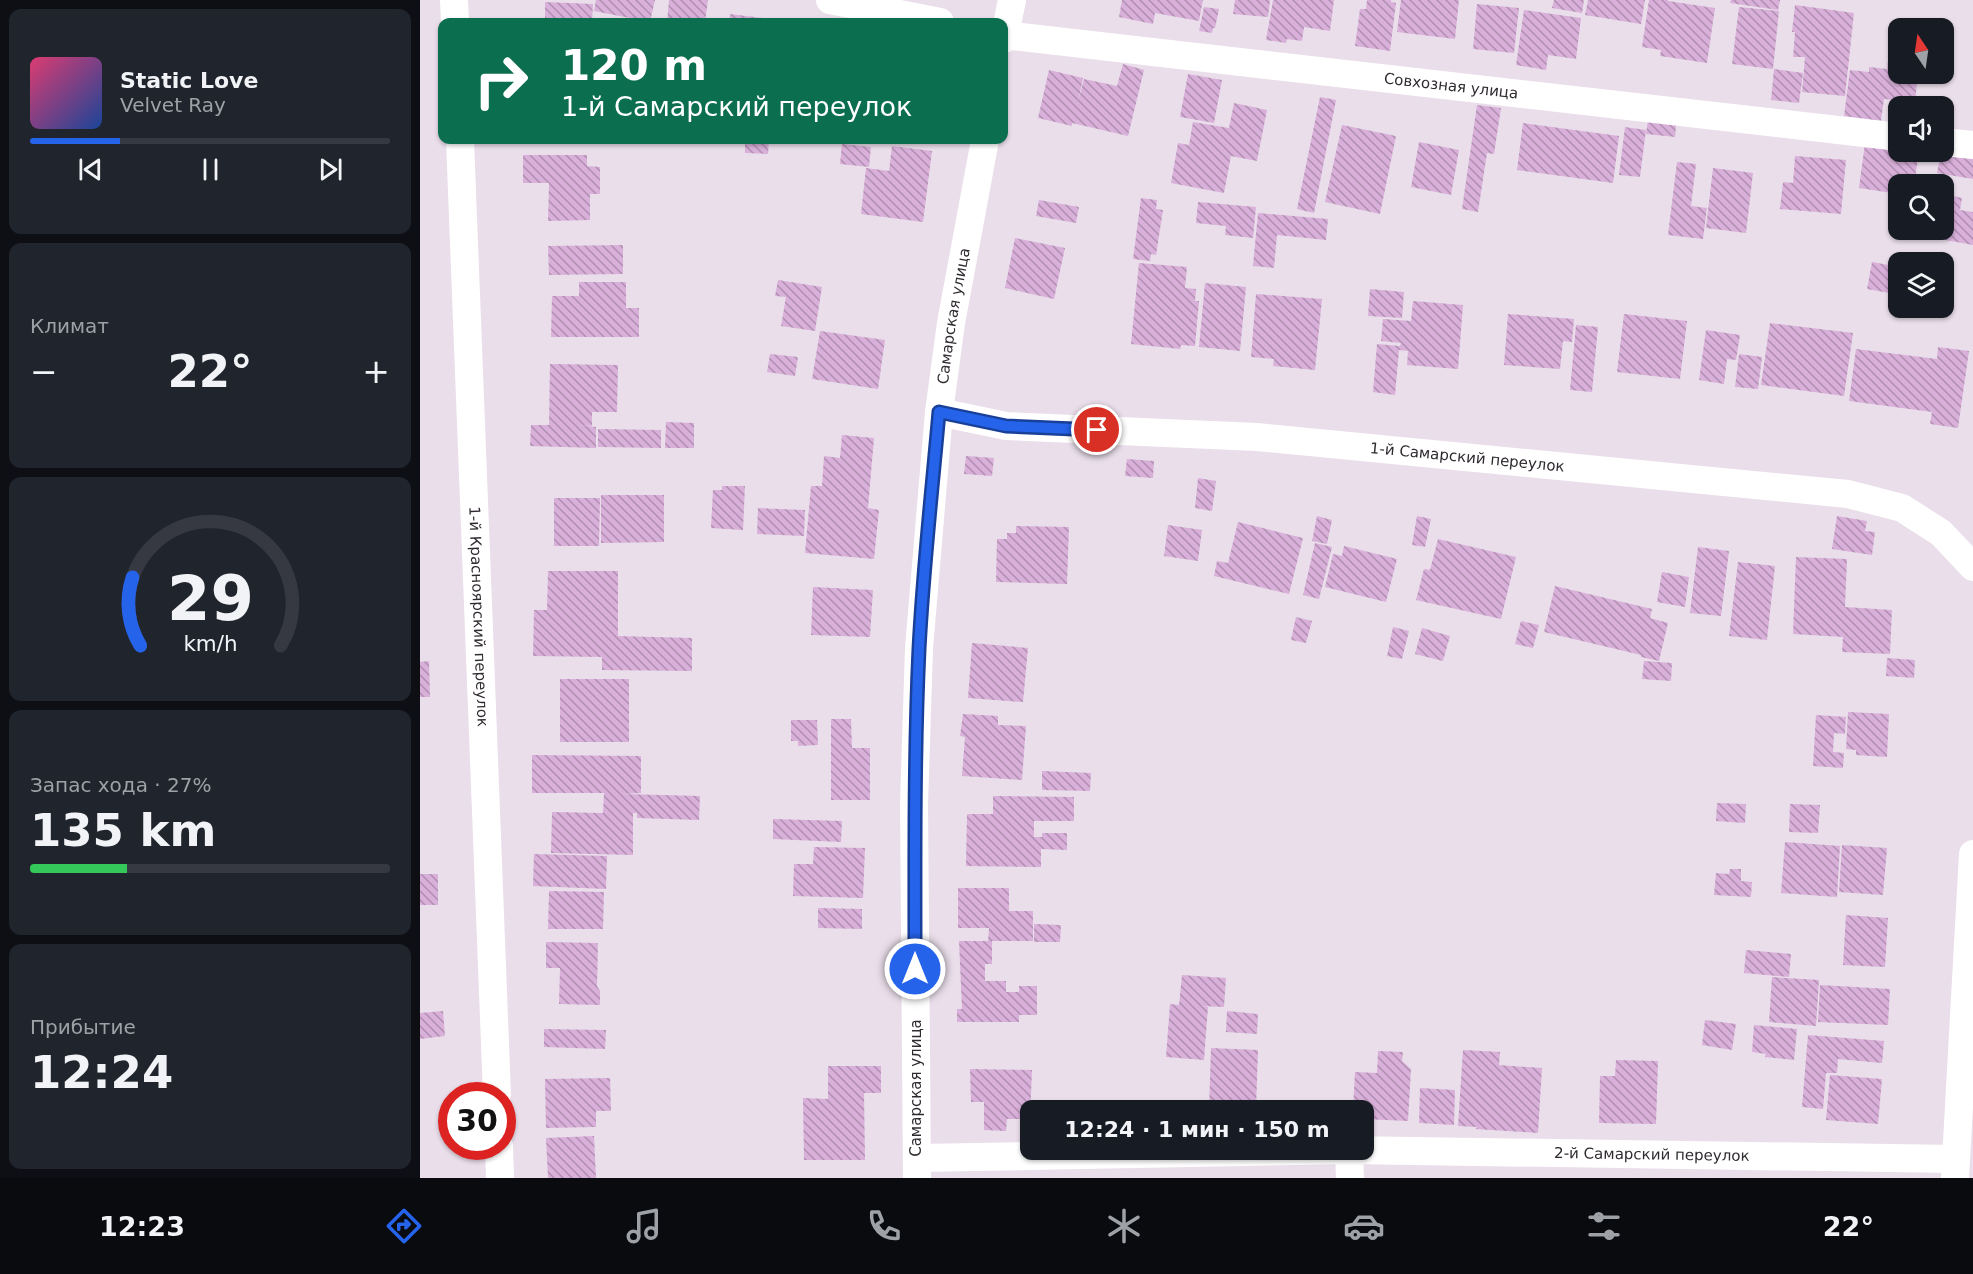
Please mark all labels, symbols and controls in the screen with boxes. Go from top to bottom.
north arrow [1888,18,1954,84]
map controls [1888,18,1954,318]
text: 120 m [561,41,707,90]
icon: right [462,42,540,120]
text: Static Love [120,68,258,93]
street label: Совхозная улица [1383,69,1519,103]
text: 1-й Самарский переулок [561,91,912,122]
text: Velvet Ray [120,93,226,117]
button: sound [1888,96,1954,162]
icon: previous [74,153,107,186]
icon: pause [194,153,227,186]
icon: next [314,153,347,186]
button: search [1888,174,1954,240]
street label: Самарская улица [934,247,974,385]
button: layers [1888,252,1954,318]
text: Климат [30,314,109,338]
text: 22° [167,345,253,398]
text: − [30,352,58,391]
text: + [362,352,390,391]
pin [1071,404,1122,455]
icon: arrive [1080,413,1113,446]
street label: 1-й Самарский переулок [1369,439,1565,476]
street label: 1-й Красноярский переулок [465,506,492,727]
text: 29 [167,562,253,635]
text: km/h [183,631,237,656]
text: Запас хода · 27% [30,773,211,797]
text: 135 km [30,804,216,857]
position arrow [883,937,947,1001]
text: Прибытие [30,1015,136,1039]
street label: Самарская улица [907,1019,925,1157]
text: 12:24 [30,1046,173,1099]
speed limit sign: 30 [438,1082,516,1160]
text: 12:24 · 1 мин · 150 m [1064,1117,1330,1142]
street label: 2-й Самарский переулок [1554,1144,1750,1165]
icon: directions [383,1205,425,1247]
icon: music [623,1205,665,1247]
icon: phone [863,1205,905,1247]
icon: climate [1103,1205,1145,1247]
icon: car [1343,1205,1385,1247]
icon: filters [1583,1205,1625,1247]
text: 12:23 [99,1211,185,1242]
text: 22° [1823,1211,1874,1242]

